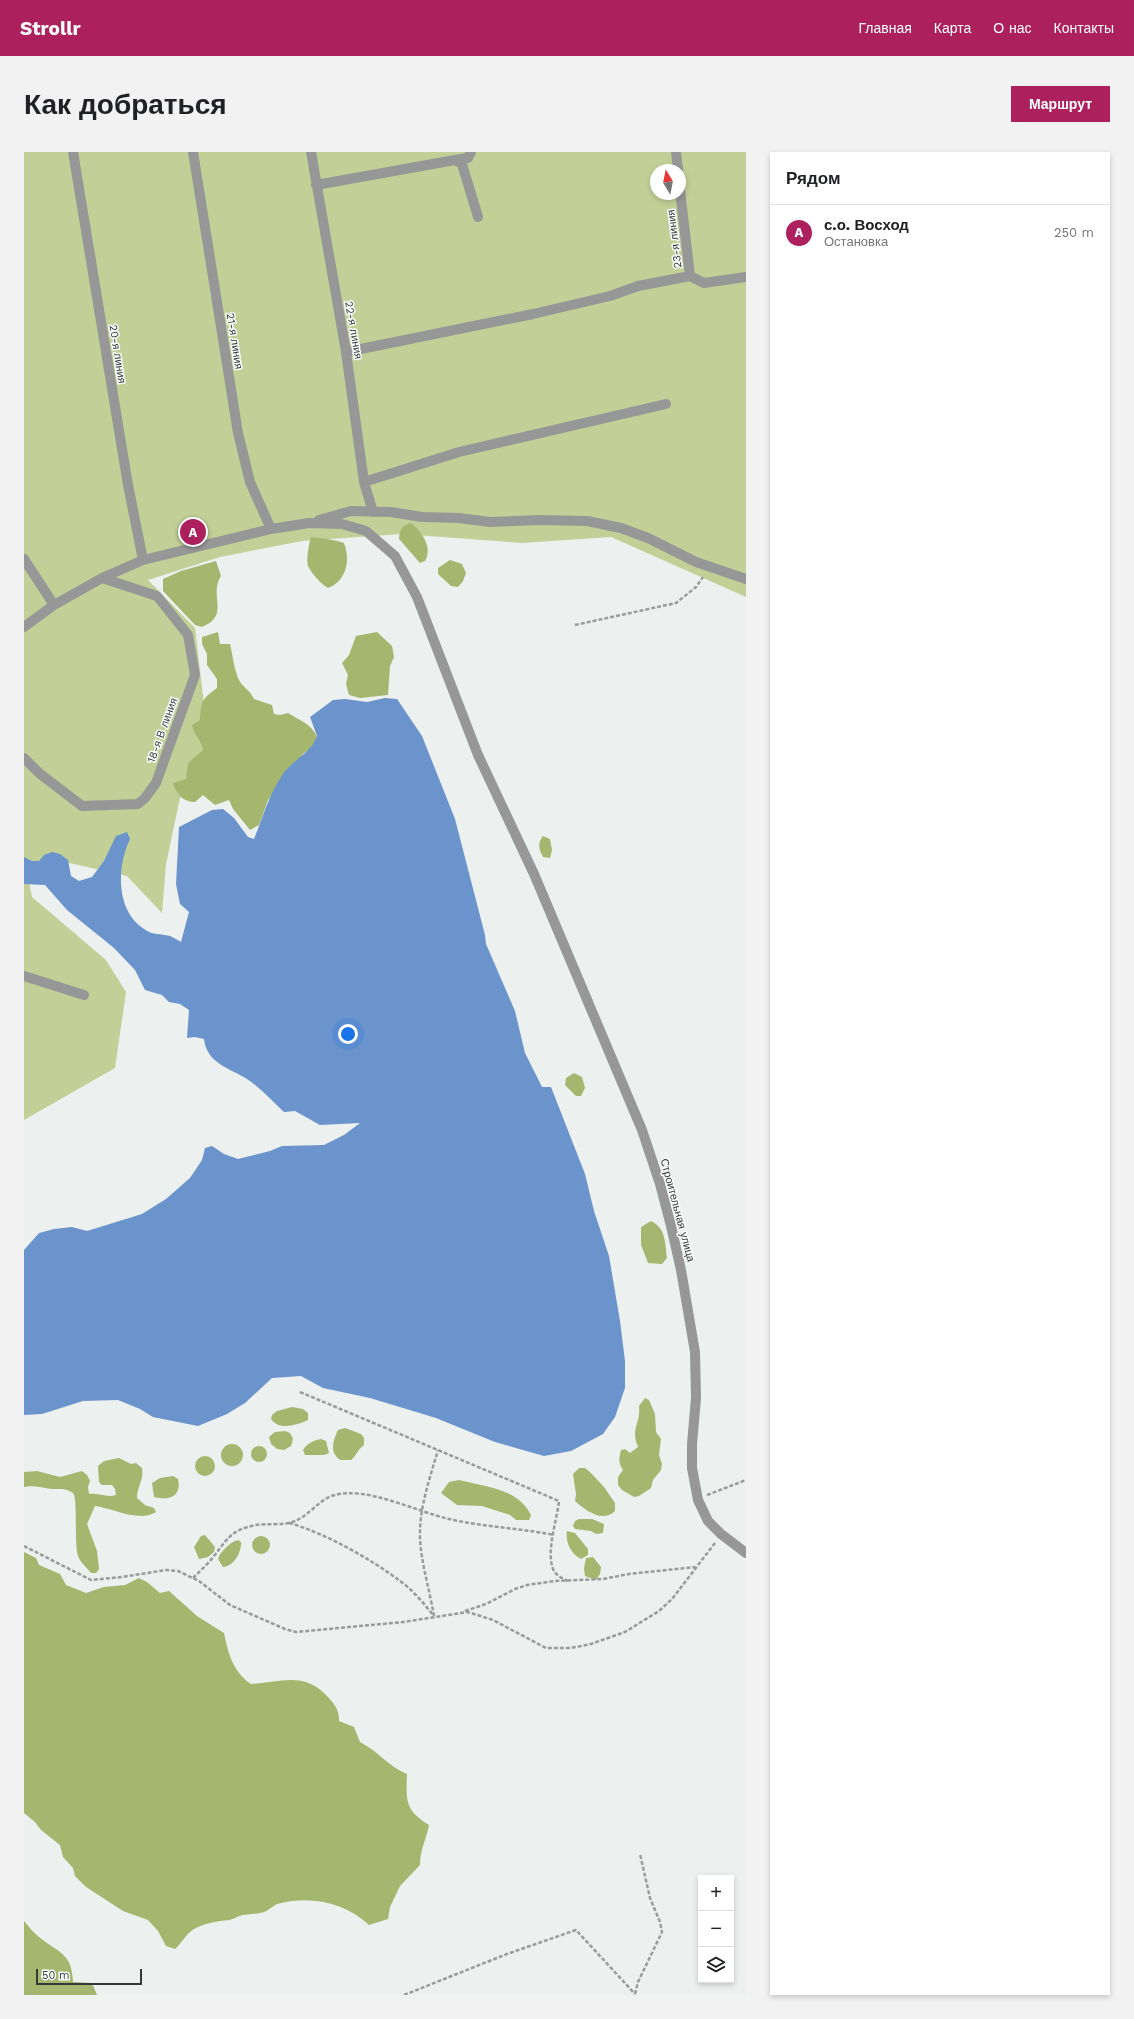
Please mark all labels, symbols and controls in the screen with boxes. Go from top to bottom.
text: Strollr [20,17,81,40]
text: Главная [859,20,912,36]
text: Карта [934,20,971,36]
text: О нас [993,20,1032,36]
text: Контакты [1054,20,1114,36]
button: Маршрут [1011,86,1110,122]
text: Как добраться [24,88,227,121]
north arrow [650,164,686,200]
text: Рядом [786,168,841,188]
street label: 23-я линия [664,209,685,269]
text: с.о. Восход [824,216,909,234]
text: A [795,225,803,240]
text: 250 m [1054,225,1094,240]
text: Остановка [824,234,888,249]
street label: 22-я линия [342,300,365,360]
street label: 21-я линия [224,312,245,370]
street label: 20-я линия [106,324,129,384]
pin: A [180,517,206,547]
street label: 18-я В линия [145,696,180,764]
your location [338,1024,358,1044]
street label: Строительная улица [657,1157,698,1264]
map controls [698,1875,734,1983]
button: + [698,1875,734,1911]
button: − [698,1911,734,1947]
button: layers [698,1947,734,1983]
scale bar [36,1967,142,1986]
text: 50 m [42,1969,69,1982]

